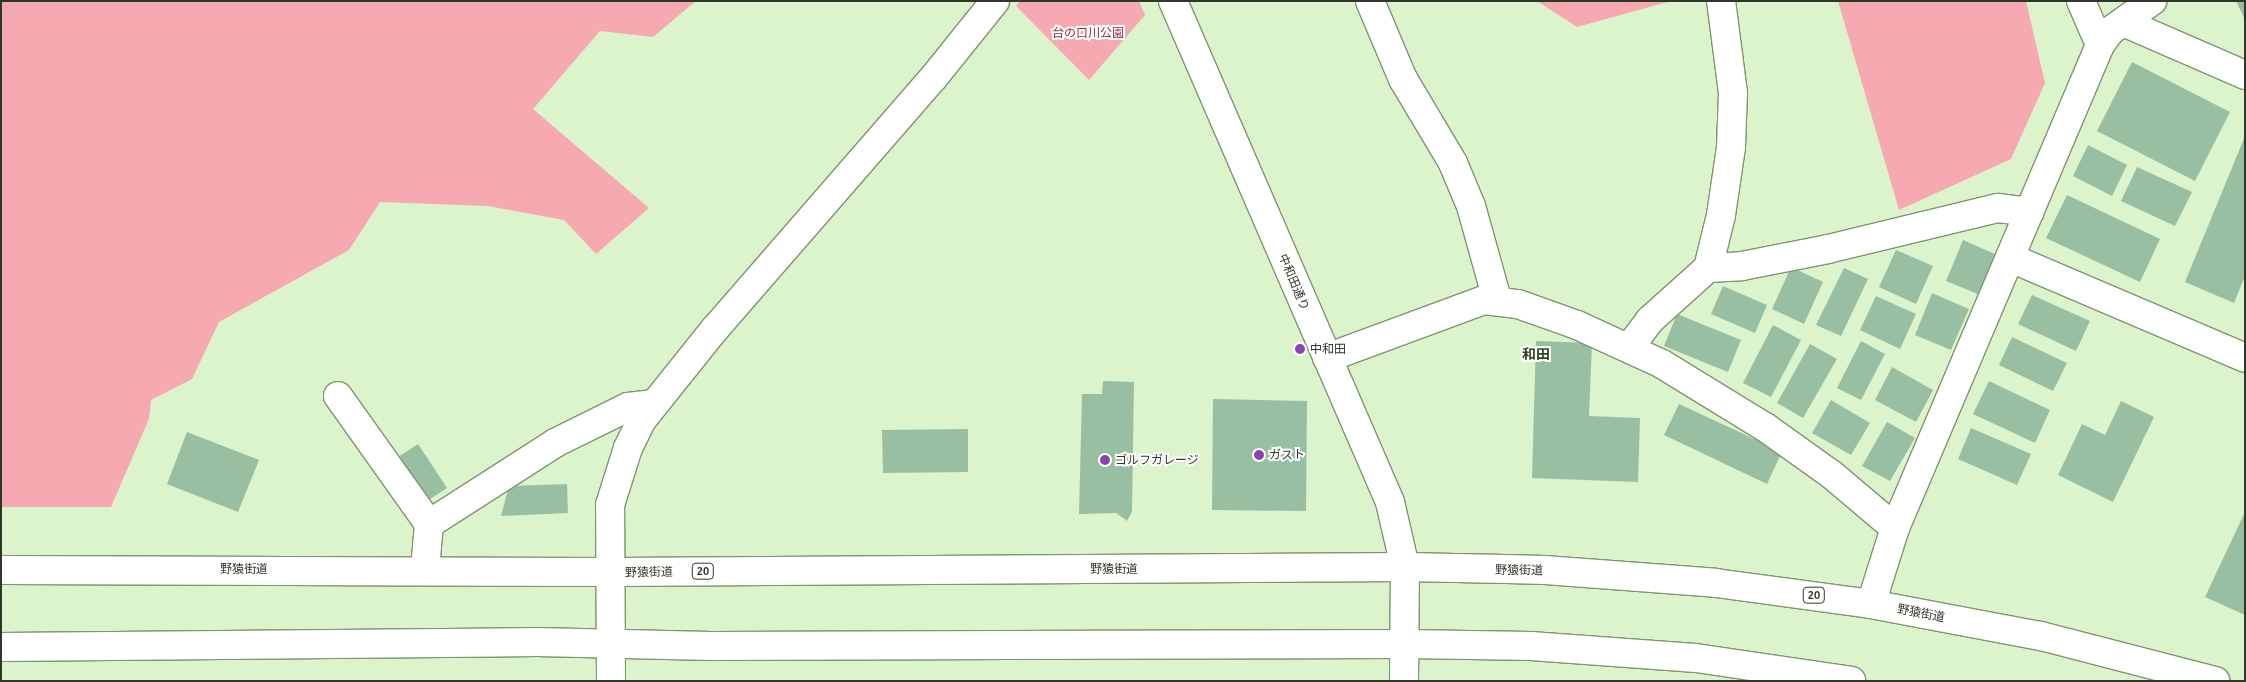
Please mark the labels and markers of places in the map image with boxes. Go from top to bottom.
place label: 中和田 [1310,342,1346,356]
marker: 中和田 [1294,343,1306,355]
place label: ガスト [1269,448,1305,462]
marker: ガスト [1253,449,1265,461]
place label: ゴルフガレージ [1115,453,1199,467]
marker: ゴルフガレージ [1099,454,1111,466]

